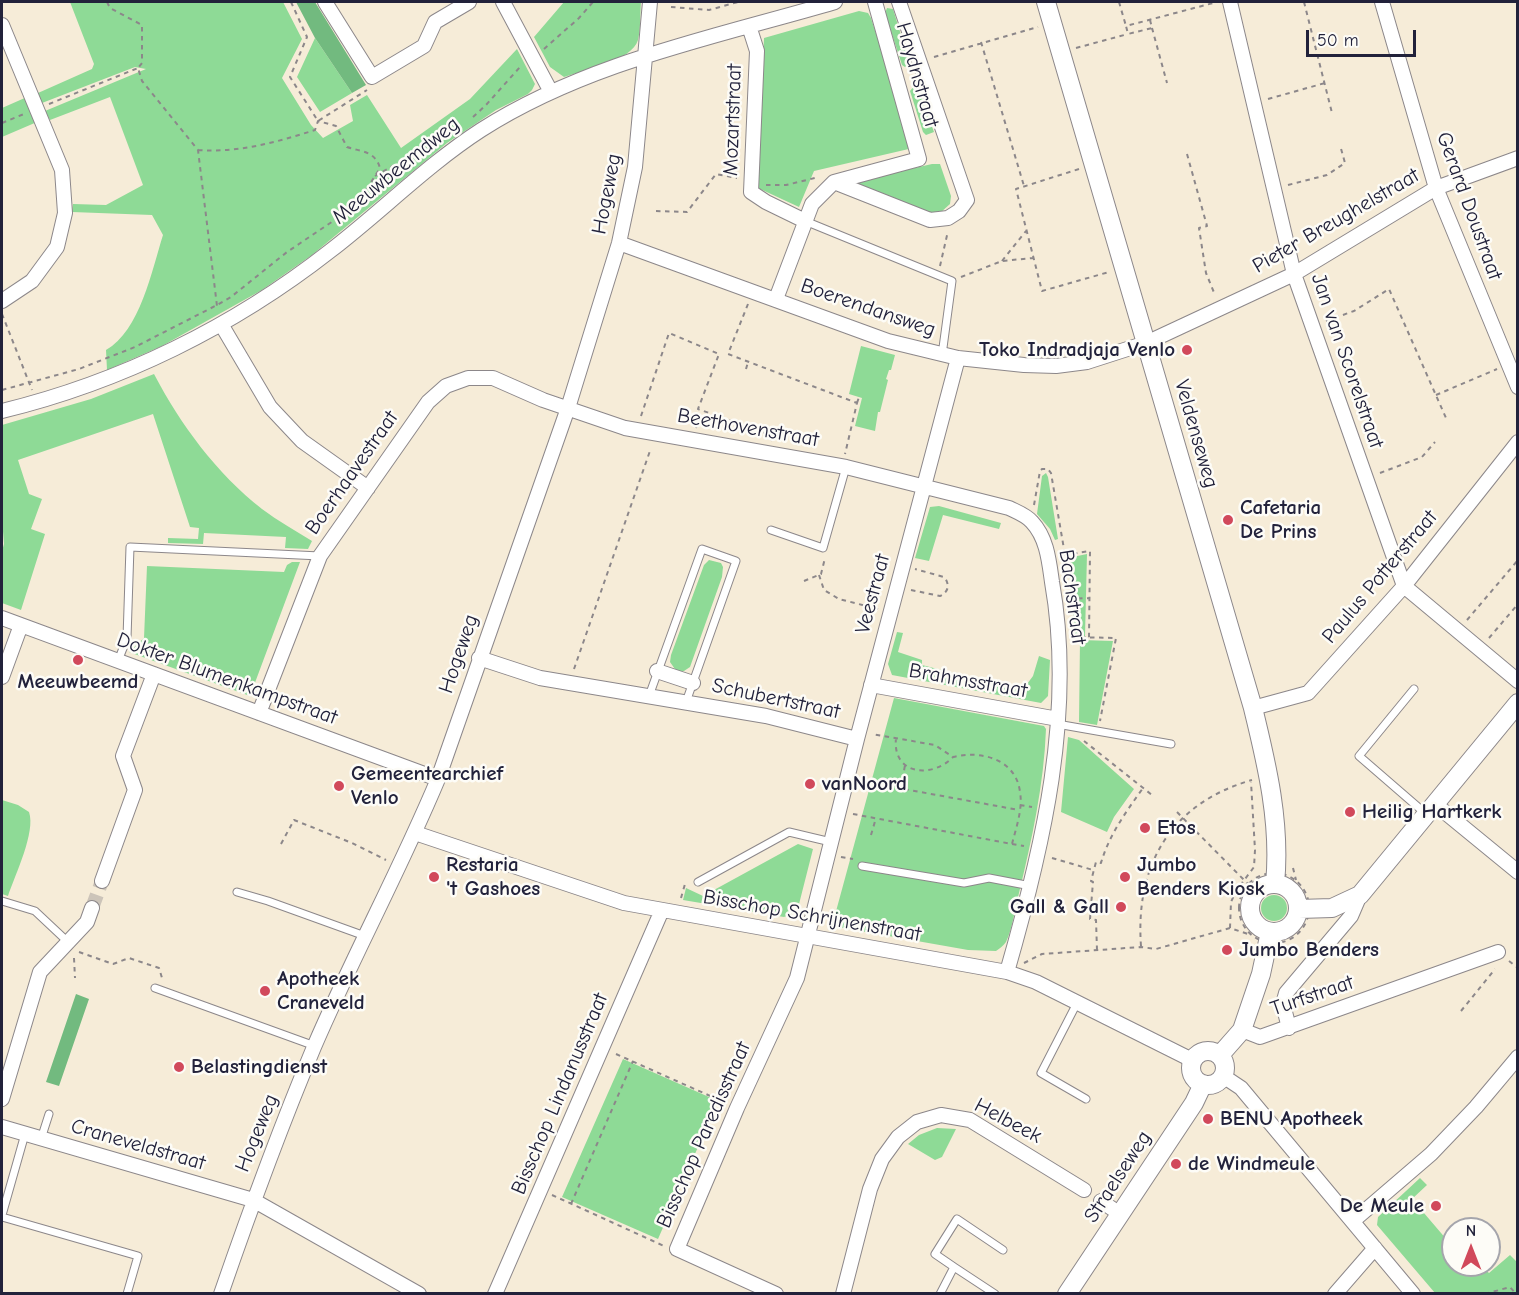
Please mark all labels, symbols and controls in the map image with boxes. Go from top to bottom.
scale bar [1309,18,1418,56]
street label: Haydnstraat [890,20,944,130]
text: 50 m [1317,30,1359,51]
street label: Mozartstraat [718,63,748,177]
street label: Meeuwbeemdweg [327,112,465,230]
street label: Gerard Doustraat [1431,129,1507,283]
street label: Hogeweg [587,151,627,237]
street label: Pieter Breughelstraat [1248,163,1424,279]
street label: Jan van Scorelstraat [1305,270,1389,452]
street label: Boerendansweg [797,273,939,343]
place label: Toko Indradjaja Venlo [979,337,1175,363]
marker: Toko Indradjaja Venlo [1180,343,1194,357]
street label: Veldenseweg [1169,377,1223,491]
street label: Beethovenstraat [675,403,821,453]
street label: Boerhaavestraat [300,406,404,540]
place label: Cafetaria De Prins [1240,495,1321,545]
street label: Paulus Potterstraat [1317,505,1443,649]
marker: Cafetaria De Prins [1221,513,1235,527]
street label: Bachstraat [1053,548,1091,646]
street label: Veestraat [850,551,896,637]
street label: Hogeweg [434,611,484,697]
street label: Dokter Blumenkampstraat [113,627,341,731]
marker: Meeuwbeemd [71,653,85,667]
street label: Brahmsstraat [907,658,1029,704]
place label: Meeuwbeemd [18,669,138,695]
street label: Schubertstraat [710,673,842,725]
place label: Gemeentearchief Venlo [351,761,503,811]
place label: vanNoord [822,771,907,797]
marker: vanNoord [803,777,817,791]
marker: Gemeentearchief Venlo [332,779,346,793]
place label: Heilig Hartkerk [1362,799,1501,825]
marker: Heilig Hartkerk [1343,805,1357,819]
place label: Etos [1157,815,1196,841]
marker: Etos [1138,821,1152,835]
place label: Restaria 't Gashoes [446,852,540,902]
place label: Jumbo Benders Kiosk [1137,852,1265,902]
marker: Restaria 't Gashoes [427,870,441,884]
marker: Jumbo Benders Kiosk [1118,870,1132,884]
street label: Bisschop Schrijnenstraat [701,884,923,948]
place label: Gall & Gall [1010,894,1109,920]
marker: Gall & Gall [1114,900,1128,914]
place label: Jumbo Benders [1239,937,1379,963]
marker: Jumbo Benders [1220,943,1234,957]
place label: Apotheek Craneveld [277,966,365,1016]
street label: Turfstraat [1267,970,1357,1022]
marker: Apotheek Craneveld [258,984,272,998]
street label: Bisschop Lindanusstraat [506,990,614,1198]
street label: Bisschop Paredisstraat [652,1038,756,1232]
place label: Belastingdienst [191,1054,327,1080]
marker: Belastingdienst [172,1060,186,1074]
street label: Hogeweg [230,1090,284,1176]
street label: Helbeek [970,1093,1046,1149]
place label: BENU Apotheek [1220,1106,1363,1132]
marker: BENU Apotheek [1201,1112,1215,1126]
street label: Craneveldstraat [68,1114,208,1176]
street label: Straelseweg [1079,1126,1157,1228]
place label: de Windmeule [1188,1151,1315,1177]
marker: de Windmeule [1169,1157,1183,1171]
place label: De Meule [1340,1193,1424,1219]
marker: De Meule [1429,1199,1443,1213]
north arrow [1441,1217,1501,1277]
text: N [1466,1222,1476,1240]

